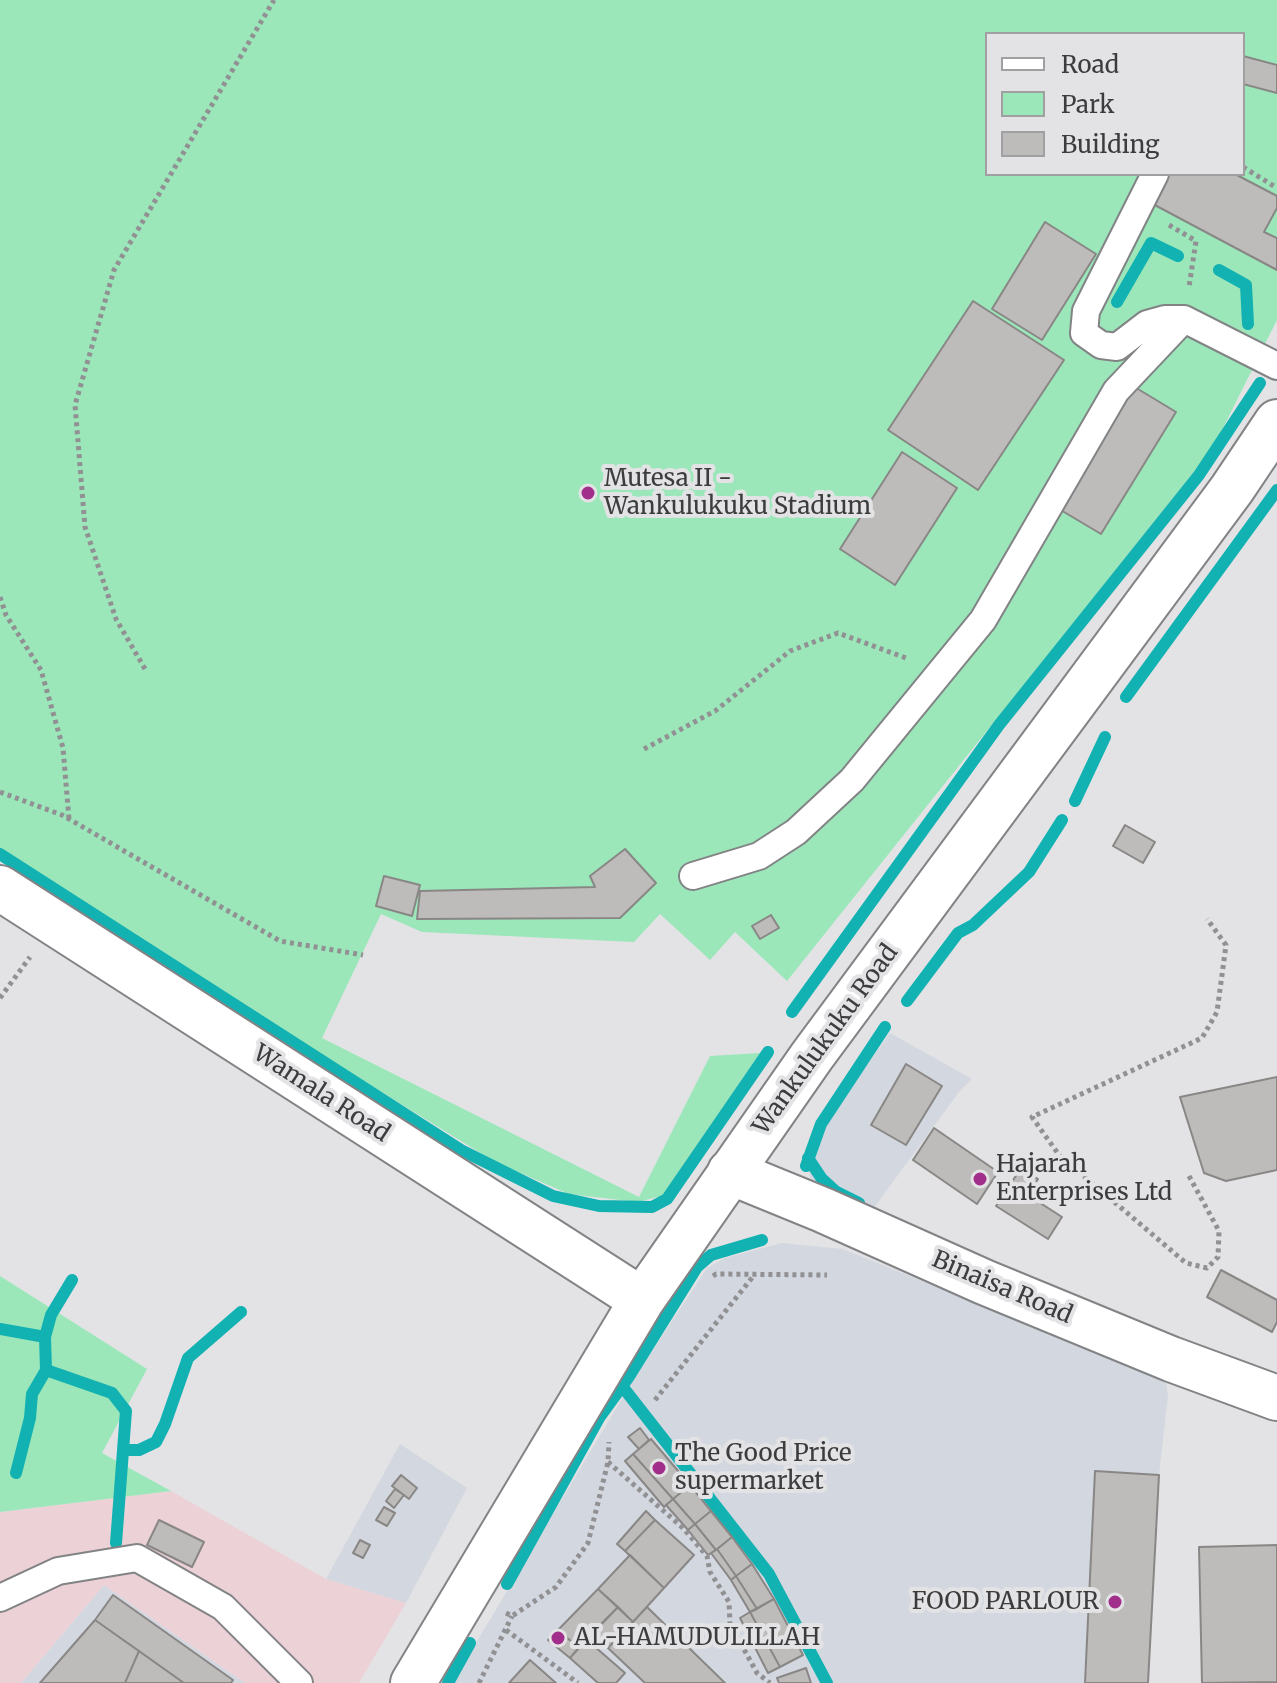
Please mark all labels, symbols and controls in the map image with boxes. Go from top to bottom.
legend [985,32,1245,176]
text: Road [1061,49,1119,80]
text: Park [1061,89,1114,120]
text: Building [1061,129,1160,160]
place label: Mutesa II - Wankulukuku Stadium [604,465,871,521]
marker: Mutesa II - Wankulukuku Stadium [579,484,597,502]
street label: Wankulukuku Road [747,939,905,1141]
street label: Wamala Road [247,1039,395,1149]
place label: Hajarah Enterprises Ltd [996,1151,1172,1207]
marker: Hajarah Enterprises Ltd [971,1170,989,1188]
street label: Binaisa Road [928,1246,1076,1330]
place label: The Good Price supermarket [675,1440,851,1496]
marker: The Good Price supermarket [650,1459,668,1477]
place label: FOOD PARLOUR [912,1588,1099,1616]
marker: FOOD PARLOUR [1106,1593,1124,1611]
place label: AL-HAMUDULILLAH [574,1624,820,1652]
marker: AL-HAMUDULILLAH [549,1629,567,1647]

